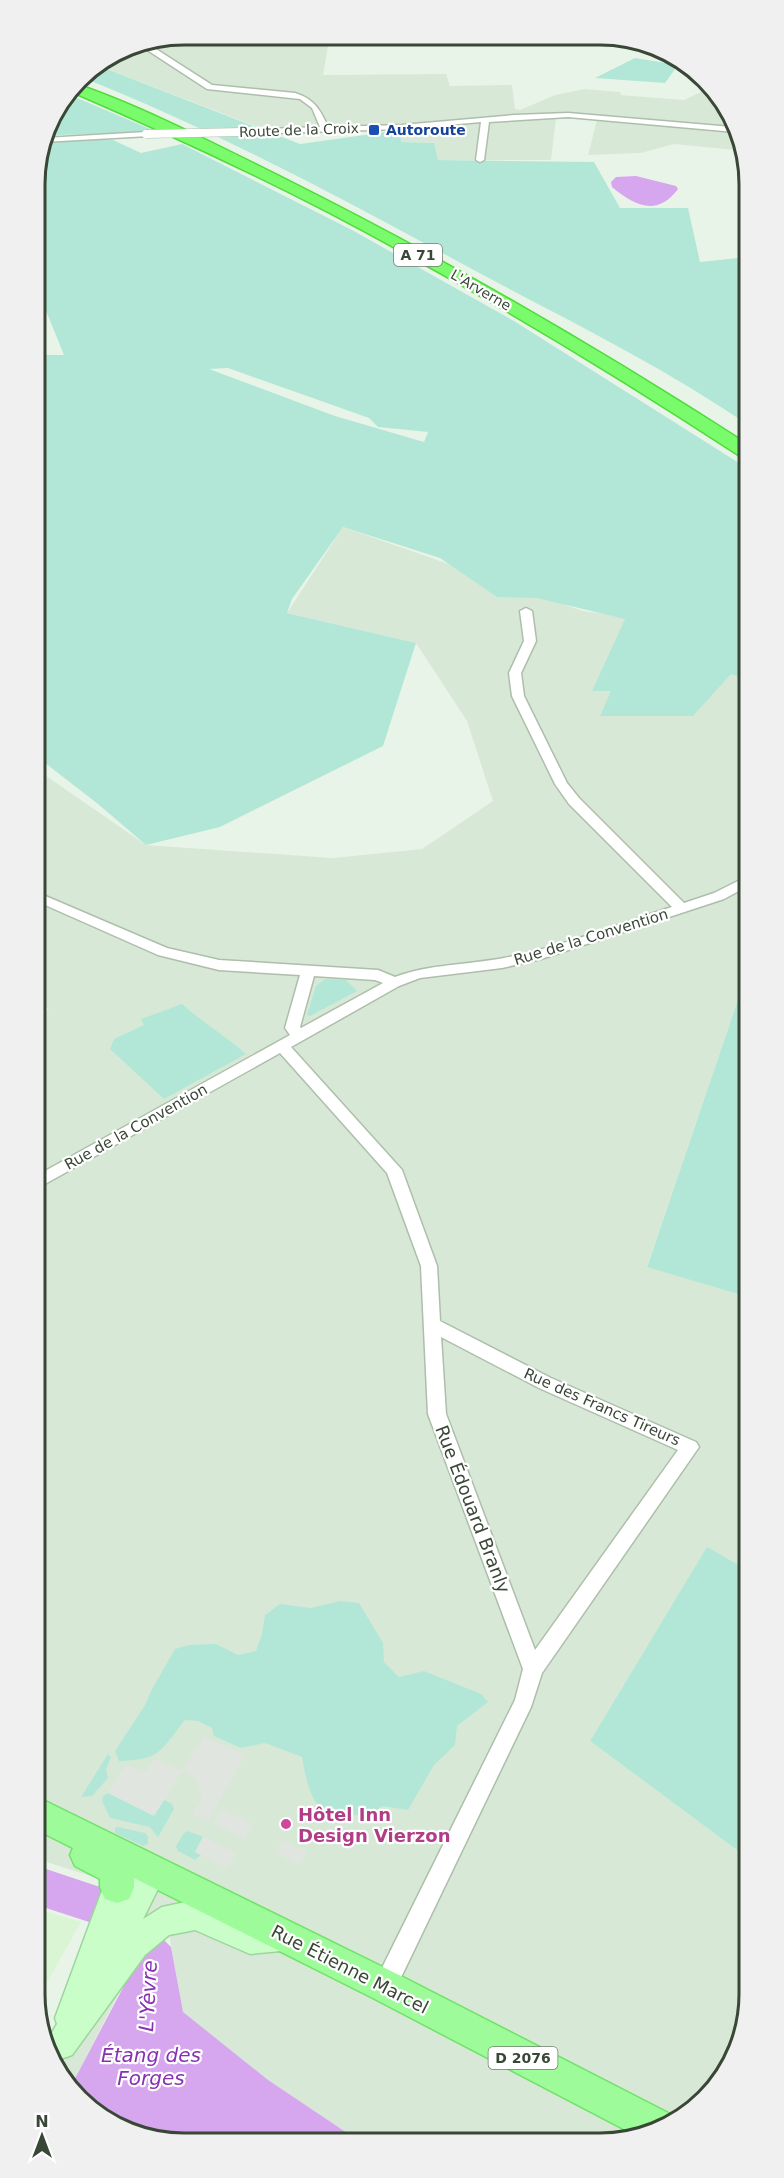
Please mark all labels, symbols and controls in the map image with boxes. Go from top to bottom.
street label: Route de la Croix [239,120,359,140]
place label: Autoroute [386,122,466,138]
marker: Autoroute [367,123,381,137]
road number: A 71 [394,244,442,266]
street label: L'Arverne [448,266,514,314]
street label: Rue de la Convention [512,905,670,969]
street label: Rue de la Convention [61,1080,211,1174]
street label: Rue des Francs Tireurs [521,1364,683,1450]
street label: Rue Édouard Branly [431,1422,515,1596]
place label: Hôtel Inn Design Vierzon [298,1804,451,1846]
marker: Hôtel Inn Design Vierzon [279,1817,293,1831]
street label: Rue Étienne Marcel [268,1920,432,2018]
water label: L'Yèvre [134,1960,162,2032]
water label: Étang des Forges [101,2043,201,2090]
road number: D 2076 [488,2047,558,2069]
north arrow [12,2106,72,2166]
text: N [35,2112,49,2131]

